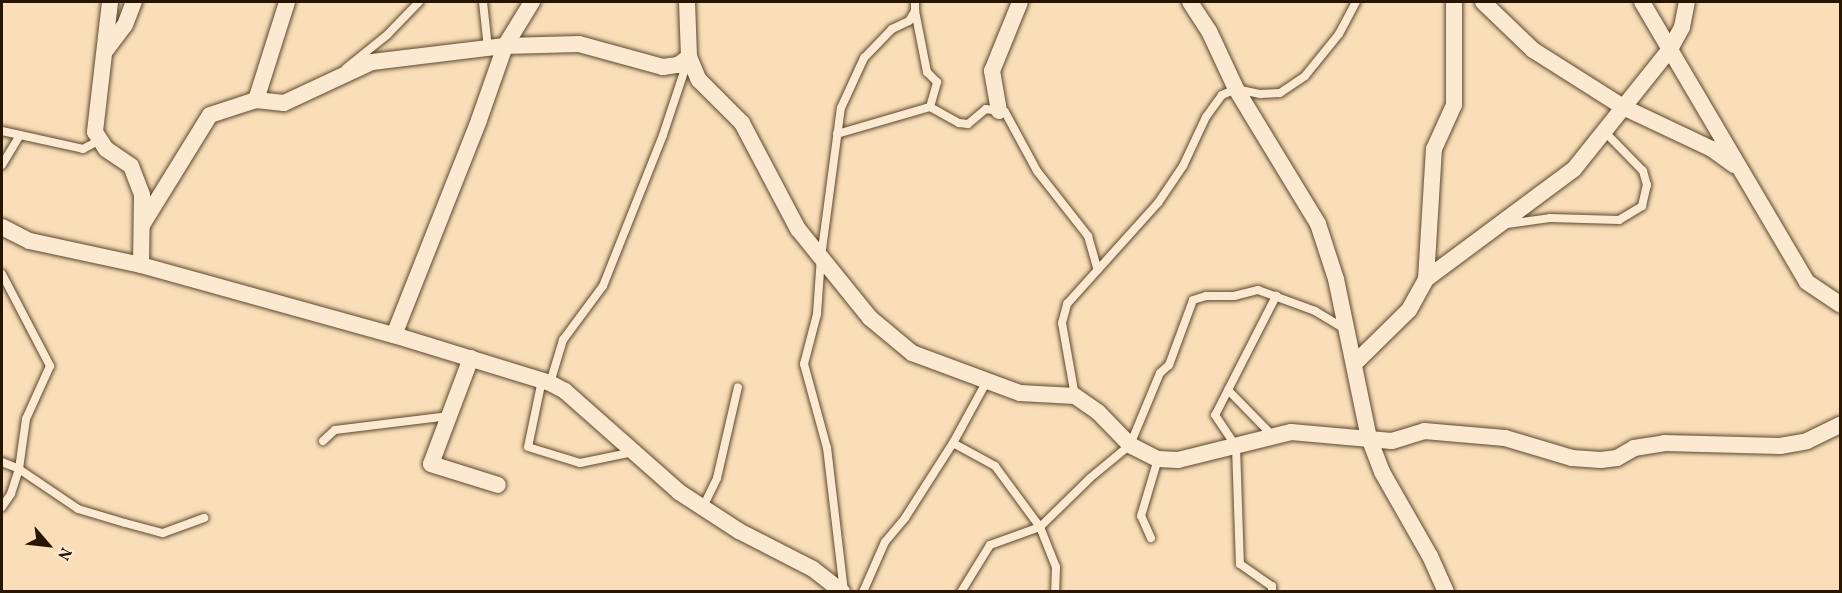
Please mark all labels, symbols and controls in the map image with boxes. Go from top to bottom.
north arrow [18,515,78,575]
text: N [51,543,76,564]

